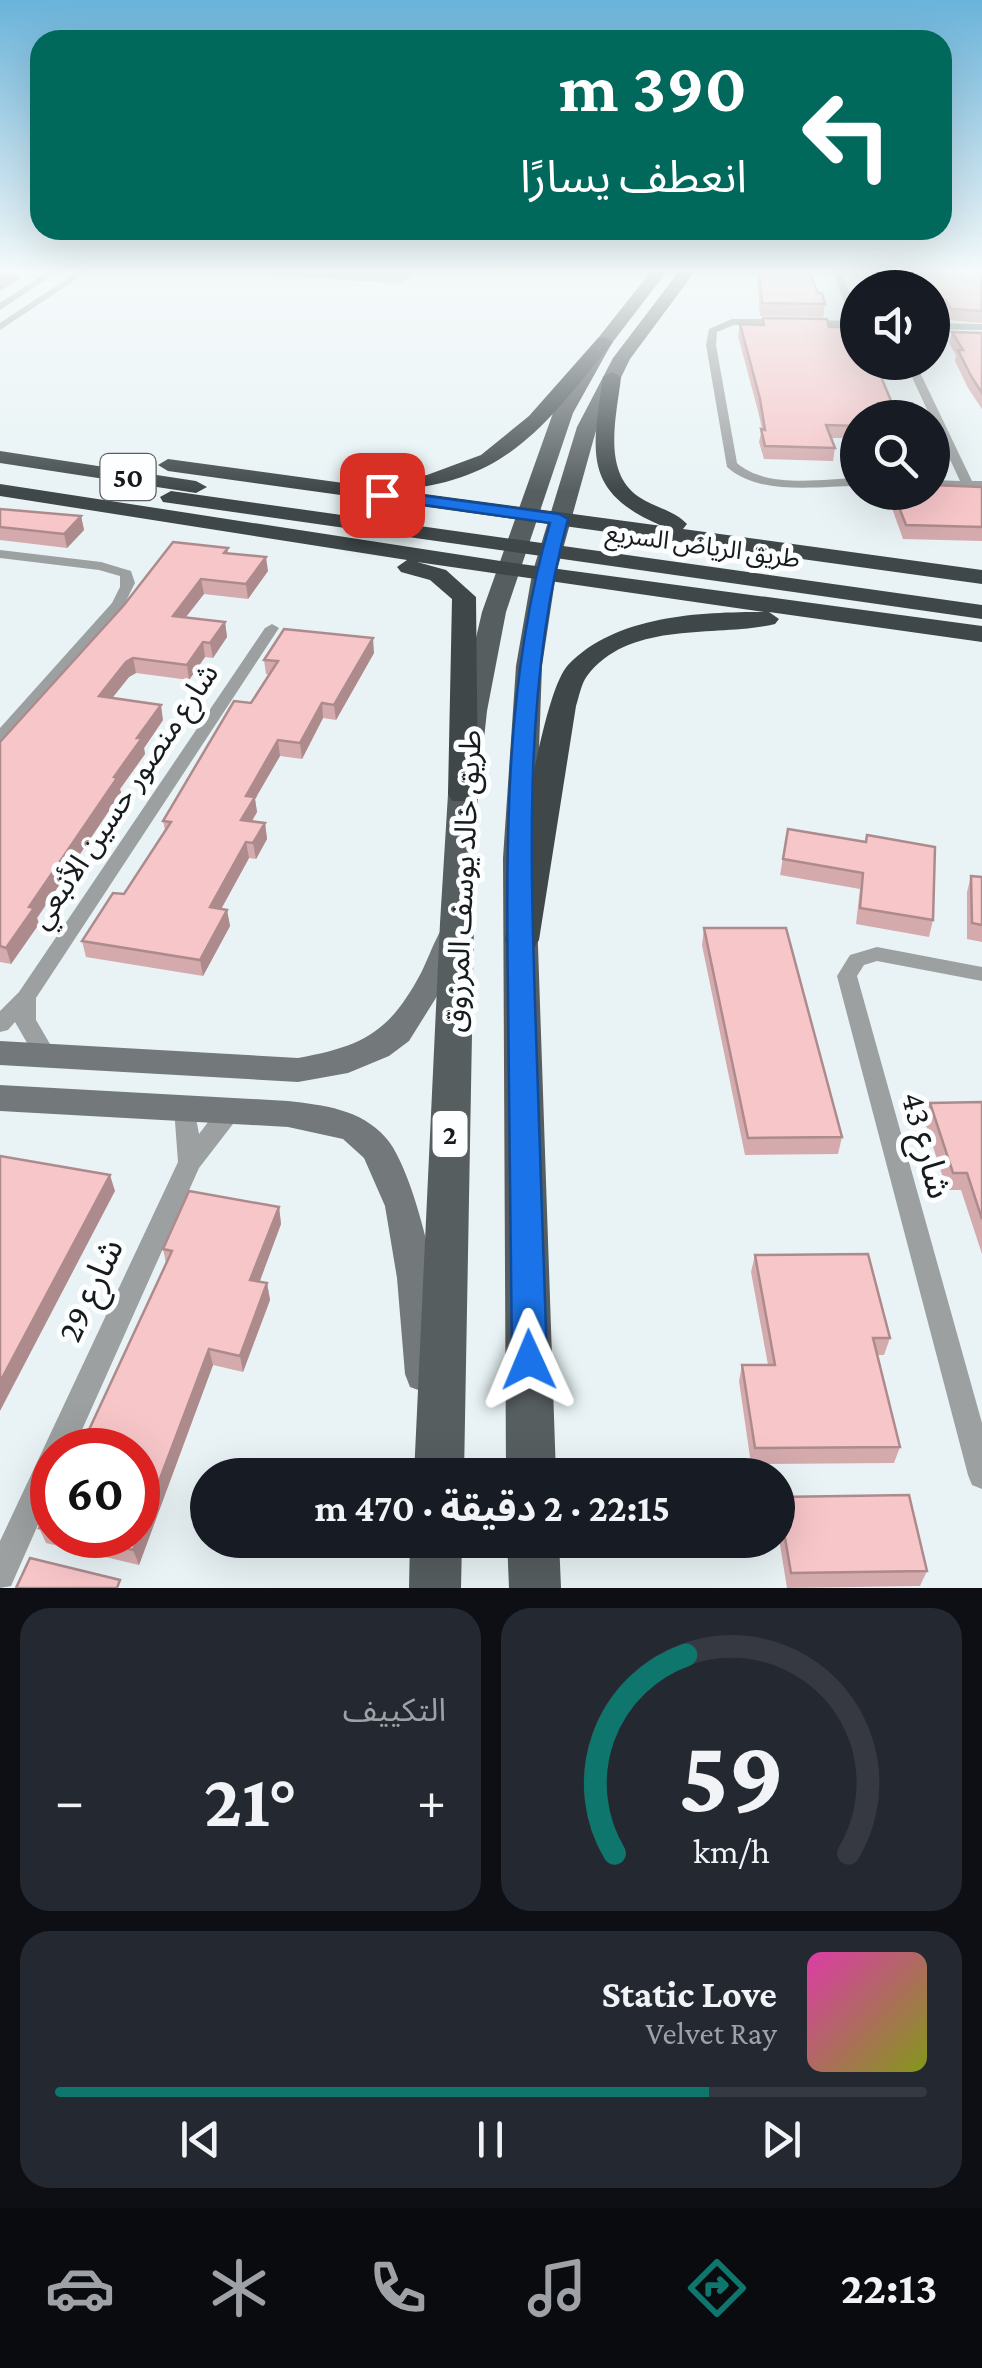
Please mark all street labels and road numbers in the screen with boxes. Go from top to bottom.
road number: 50 [100,454,156,500]
street label: طريق الرياض السريع [603,519,802,577]
street label: شارع منصور حسين الأنبعي [23,657,230,938]
street label: طريق خالد يوسف المرزوق [438,729,489,1033]
street label: شارع 43 [888,1087,959,1204]
road number: 2 [432,1111,468,1157]
street label: شارع 29 [50,1232,137,1350]

